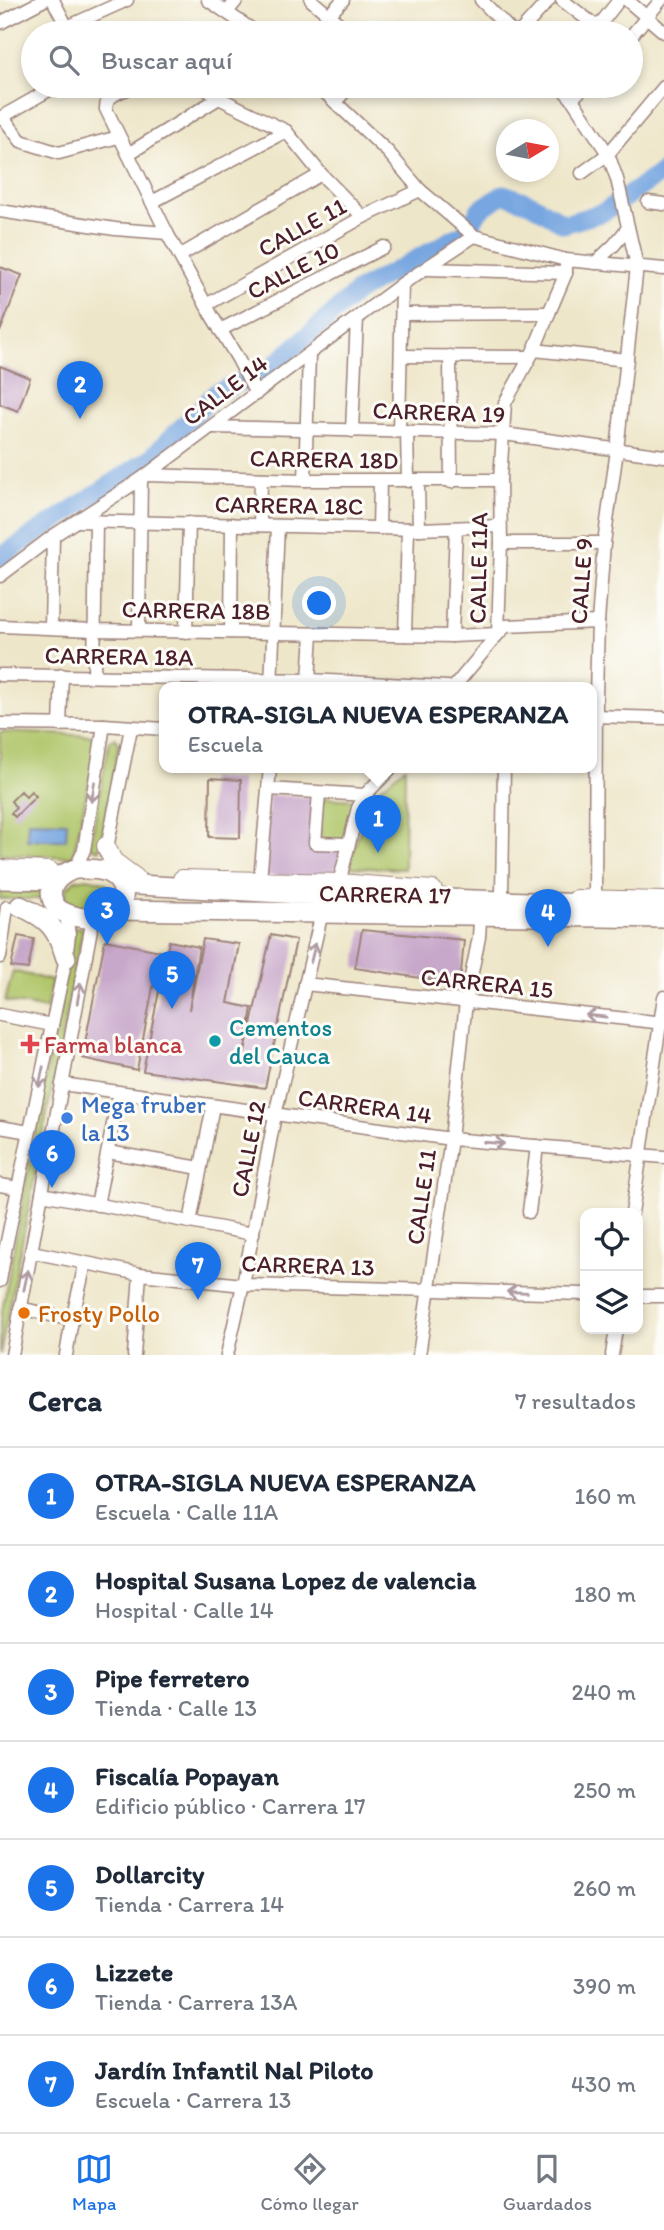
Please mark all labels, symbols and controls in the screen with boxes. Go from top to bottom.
search box [21,21,643,98]
icon: search [45,41,83,79]
text: Buscar aquí [101,44,232,76]
north arrow [496,119,559,182]
street label: CALLE 11 [253,191,351,263]
street label: CALLE 10 [242,234,344,306]
street label: CALLE 14 [177,348,273,432]
pin: 2 [57,361,103,419]
street label: CARRERA 19 [372,395,506,429]
street label: CARRERA 18D [249,443,399,475]
street label: CARRERA 18C [214,489,364,521]
street label: CALLE 11A [463,512,493,624]
street label: CALLE 9 [564,537,598,625]
your location [302,586,336,620]
street label: CARRERA 18B [121,594,271,626]
street label: CARRERA 18A [44,640,194,672]
popup [159,682,597,773]
text: OTRA-SIGLA NUEVA ESPERANZA [188,698,568,730]
text: Escuela [188,730,263,758]
one-way arrow [86,780,99,803]
pin: 1 [355,795,401,853]
street label: CARRERA 17 [319,878,451,910]
pin: 3 [84,887,130,945]
pin: 4 [525,889,571,947]
one-way arrow [306,942,320,965]
pin: 5 [149,951,195,1009]
street label: CARRERA 15 [419,962,555,1004]
one-way arrow [73,982,87,1005]
one-way arrow [585,1009,608,1022]
place label: Cementos del Cauca [229,1013,332,1070]
place label: Farma blanca [44,1030,183,1059]
marker: Cementos del Cauca [207,1033,223,1049]
marker: Farma blanca [22,1036,38,1052]
one-way arrow [34,1065,47,1088]
street label: CARRERA 14 [296,1082,434,1130]
place label: Mega fruber la 13 [81,1090,206,1147]
street label: CALLE 12 [224,1098,272,1200]
marker: Mega fruber la 13 [59,1110,75,1126]
pin: 6 [29,1130,75,1188]
one-way arrow [482,1137,505,1150]
street label: CALLE 11 [400,1147,442,1247]
map controls [580,1208,643,1334]
button: locate [580,1208,643,1271]
pin: 7 [175,1242,221,1300]
street label: CARRERA 13 [241,1248,375,1282]
one-way arrow [20,1269,33,1292]
button: layers [580,1271,643,1334]
one-way arrow [506,1286,529,1299]
place label: Frosty Pollo [38,1299,160,1328]
marker: Frosty Pollo [16,1305,32,1321]
text: Cerca [28,1382,102,1419]
text: 7 resultados [515,1387,636,1415]
text: OTRA-SIGLA NUEVA ESPERANZA [95,1466,476,1498]
text: 1 [46,1482,56,1510]
text: 160 m [574,1482,636,1510]
text: Escuela · Calle 11A [95,1498,278,1526]
text: Hospital Susana Lopez de valencia [95,1564,476,1596]
text: 2 [45,1580,57,1608]
text: 180 m [574,1580,636,1608]
text: Hospital · Calle 14 [95,1596,274,1624]
text: Pipe ferretero [95,1662,249,1694]
text: 3 [45,1678,57,1706]
text: 240 m [571,1678,636,1706]
text: Tienda · Calle 13 [95,1694,257,1722]
text: Fiscalía Popayan [95,1760,279,1792]
text: 4 [44,1776,58,1804]
text: 250 m [573,1776,636,1804]
text: Edificio público · Carrera 17 [95,1792,366,1820]
text: Dollarcity [95,1858,204,1890]
text: 5 [45,1874,57,1902]
text: 260 m [573,1874,636,1902]
text: Tienda · Carrera 14 [95,1890,284,1918]
text: Lizzete [95,1956,173,1988]
text: 6 [45,1972,57,2000]
text: 390 m [573,1972,636,2000]
text: Tienda · Carrera 13A [95,1988,298,2016]
text: Jardín Infantil Nal Piloto [95,2054,374,2086]
text: 7 [45,2070,57,2098]
text: 430 m [571,2070,636,2098]
text: Escuela · Carrera 13 [95,2086,291,2114]
tab: Mapa [72,2150,116,2215]
tab: Cómo llegar [260,2150,359,2215]
tab: Guardados [503,2150,592,2215]

